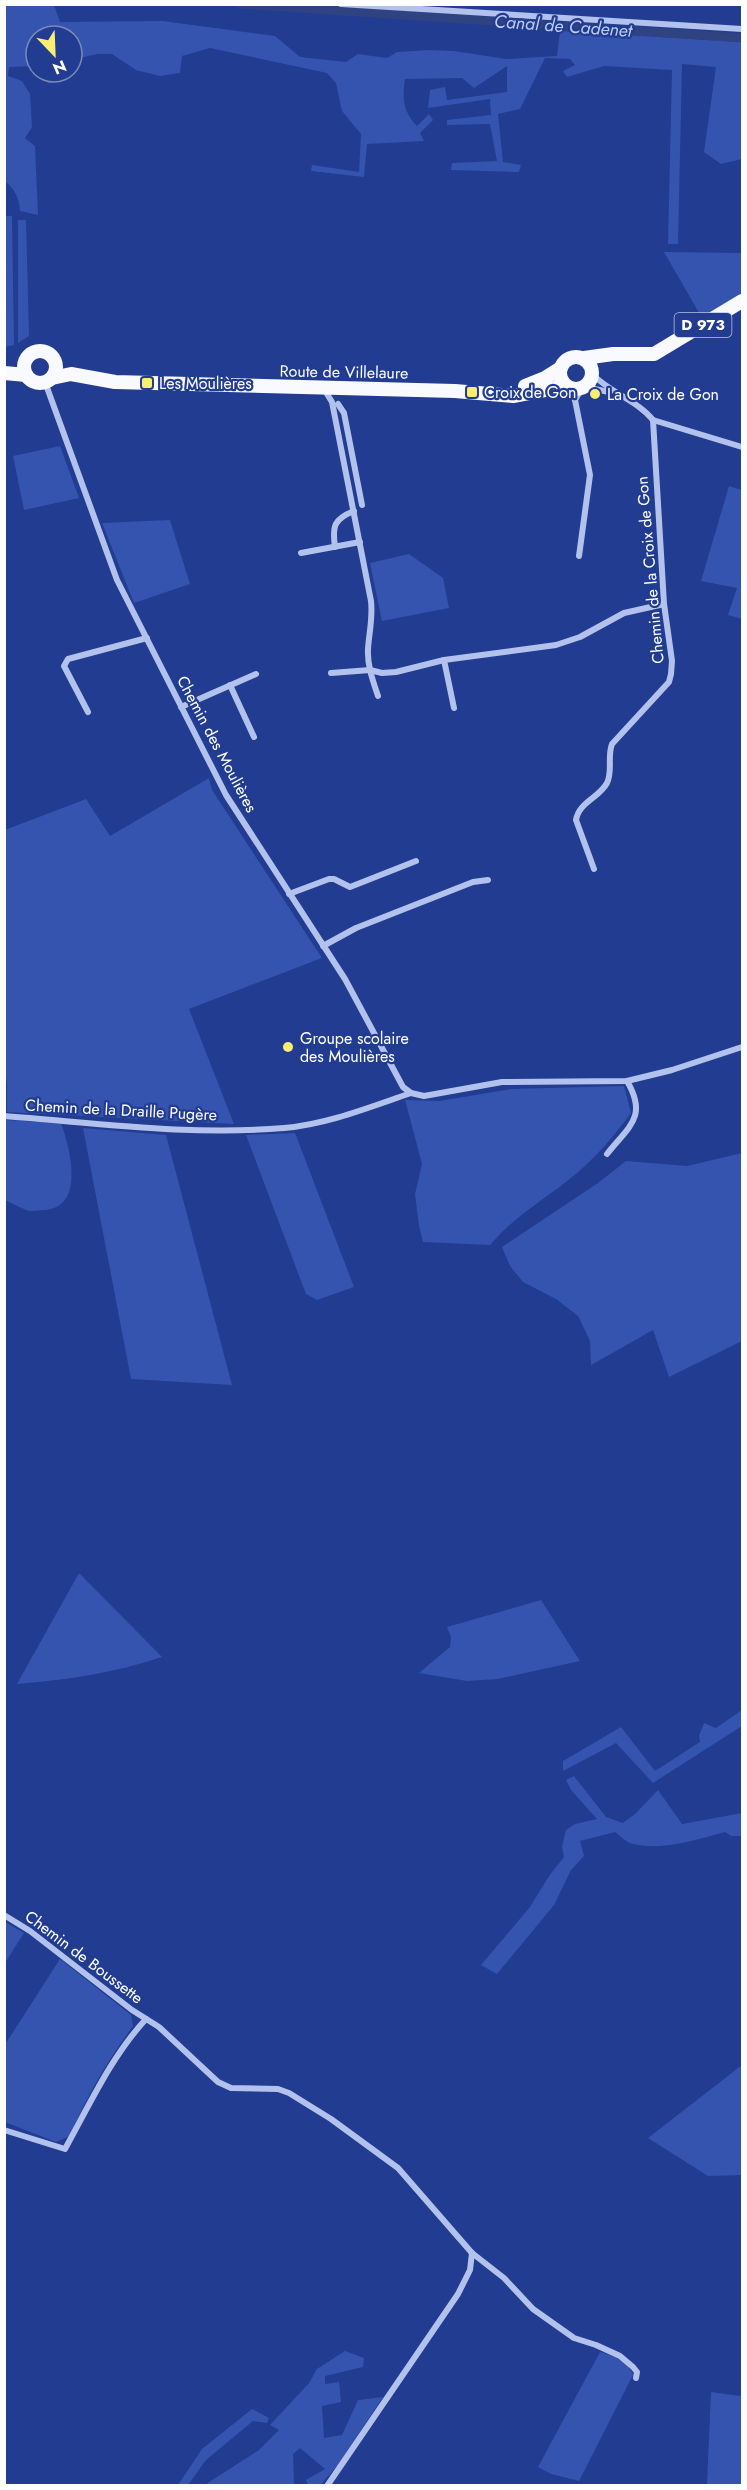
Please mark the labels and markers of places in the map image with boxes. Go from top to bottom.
place label: Les Moulières [159,372,252,395]
marker: Les Moulières [140,376,154,390]
place label: Croix de Gon [484,381,576,404]
place label: La Croix de Gon [607,383,719,406]
marker: Croix de Gon [465,385,479,399]
marker: La Croix de Gon [588,387,602,401]
place label: Groupe scolaire des Moulières [300,1027,409,1068]
marker: Groupe scolaire des Moulières [281,1040,295,1054]

